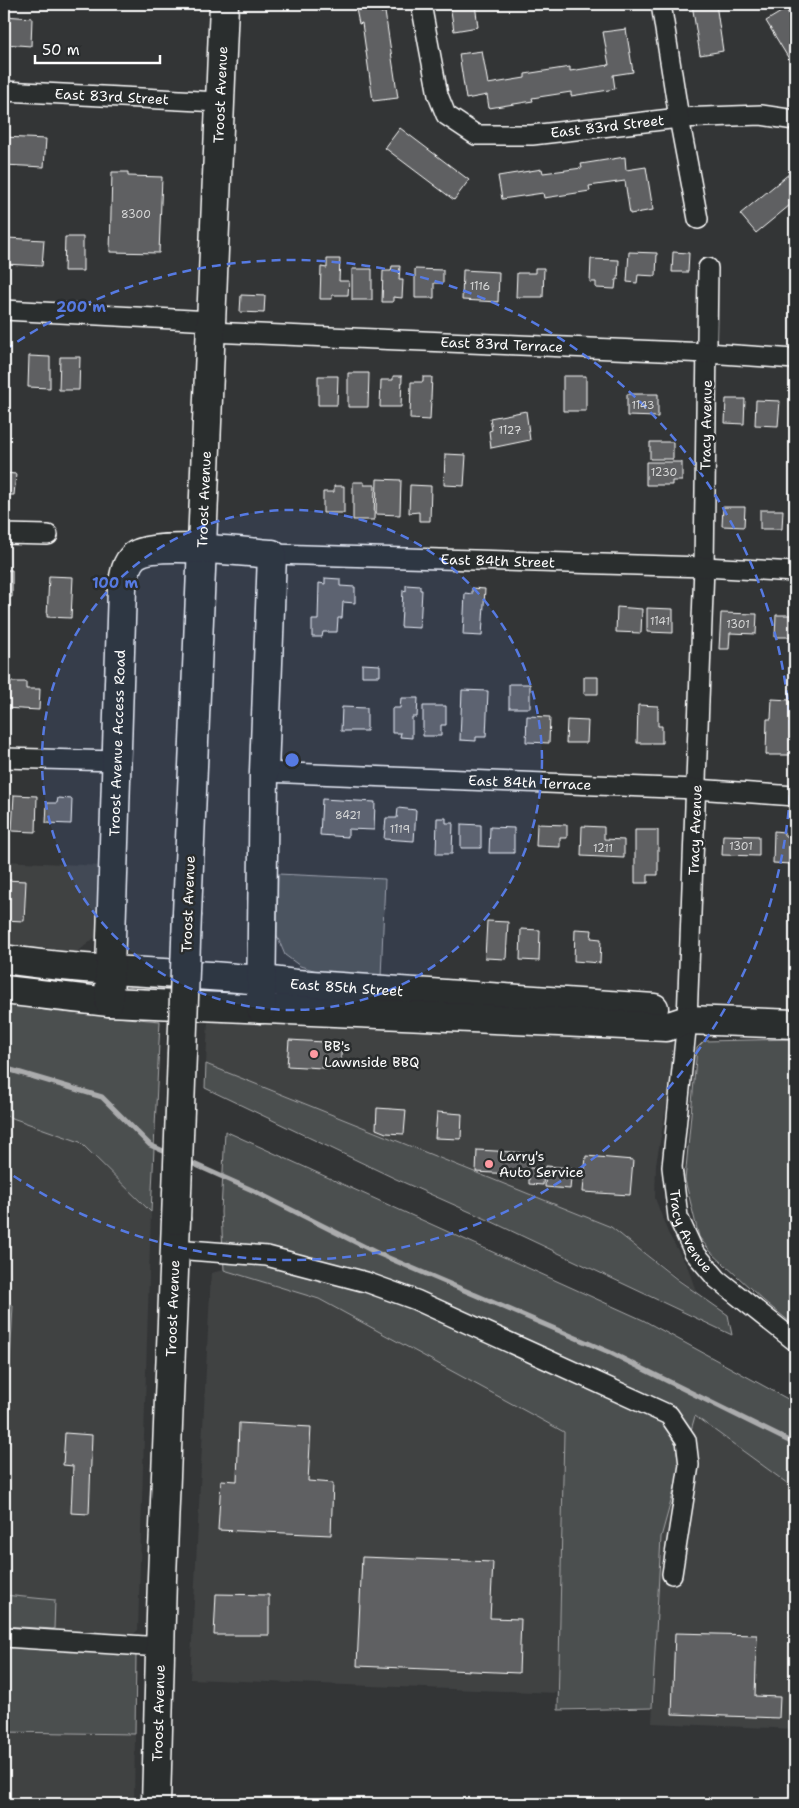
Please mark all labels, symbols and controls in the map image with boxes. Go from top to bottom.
scale bar [35,32,160,64]
text: 50 m [42,40,80,60]
street label: Troost Avenue [209,46,231,144]
street label: East 83rd Street [54,85,169,108]
street label: East 83rd Street [550,111,665,142]
house number: 8300 [121,207,151,222]
house number: 1116 [470,279,490,294]
text: 200 m [56,297,106,317]
street label: East 83rd Terrace [440,333,564,356]
street label: Tracy Avenue [696,379,716,470]
house number: 1143 [632,398,654,413]
house number: 1127 [499,423,522,438]
street label: Troost Avenue [193,450,215,548]
house number: 1230 [651,465,677,480]
street label: East 84th Street [440,550,555,572]
text: 100 m [92,573,138,593]
house number: 1141 [650,614,670,629]
house number: 1301 [726,617,750,632]
street label: Troost Avenue Access Road [105,649,129,837]
centre of rings [283,751,301,769]
street label: East 84th Terrace [468,771,592,794]
street label: Tracy Avenue [684,784,706,876]
house number: 8421 [335,808,361,823]
house number: 1119 [390,822,410,837]
house number: 1301 [729,839,753,854]
house number: 1211 [593,841,613,856]
street label: Troost Avenue [177,855,199,953]
street label: East 85th Street [289,974,404,1000]
place label: BB's Lawnside BBQ [324,1037,419,1071]
marker: BB's Lawnside BBQ [308,1048,320,1060]
place label: Larry's Auto Service [499,1147,584,1181]
marker: Larry's Auto Service [483,1158,495,1170]
street label: Tracy Avenue [666,1188,717,1276]
street label: Troost Avenue [162,1259,183,1357]
street label: Troost Avenue [148,1664,169,1762]

